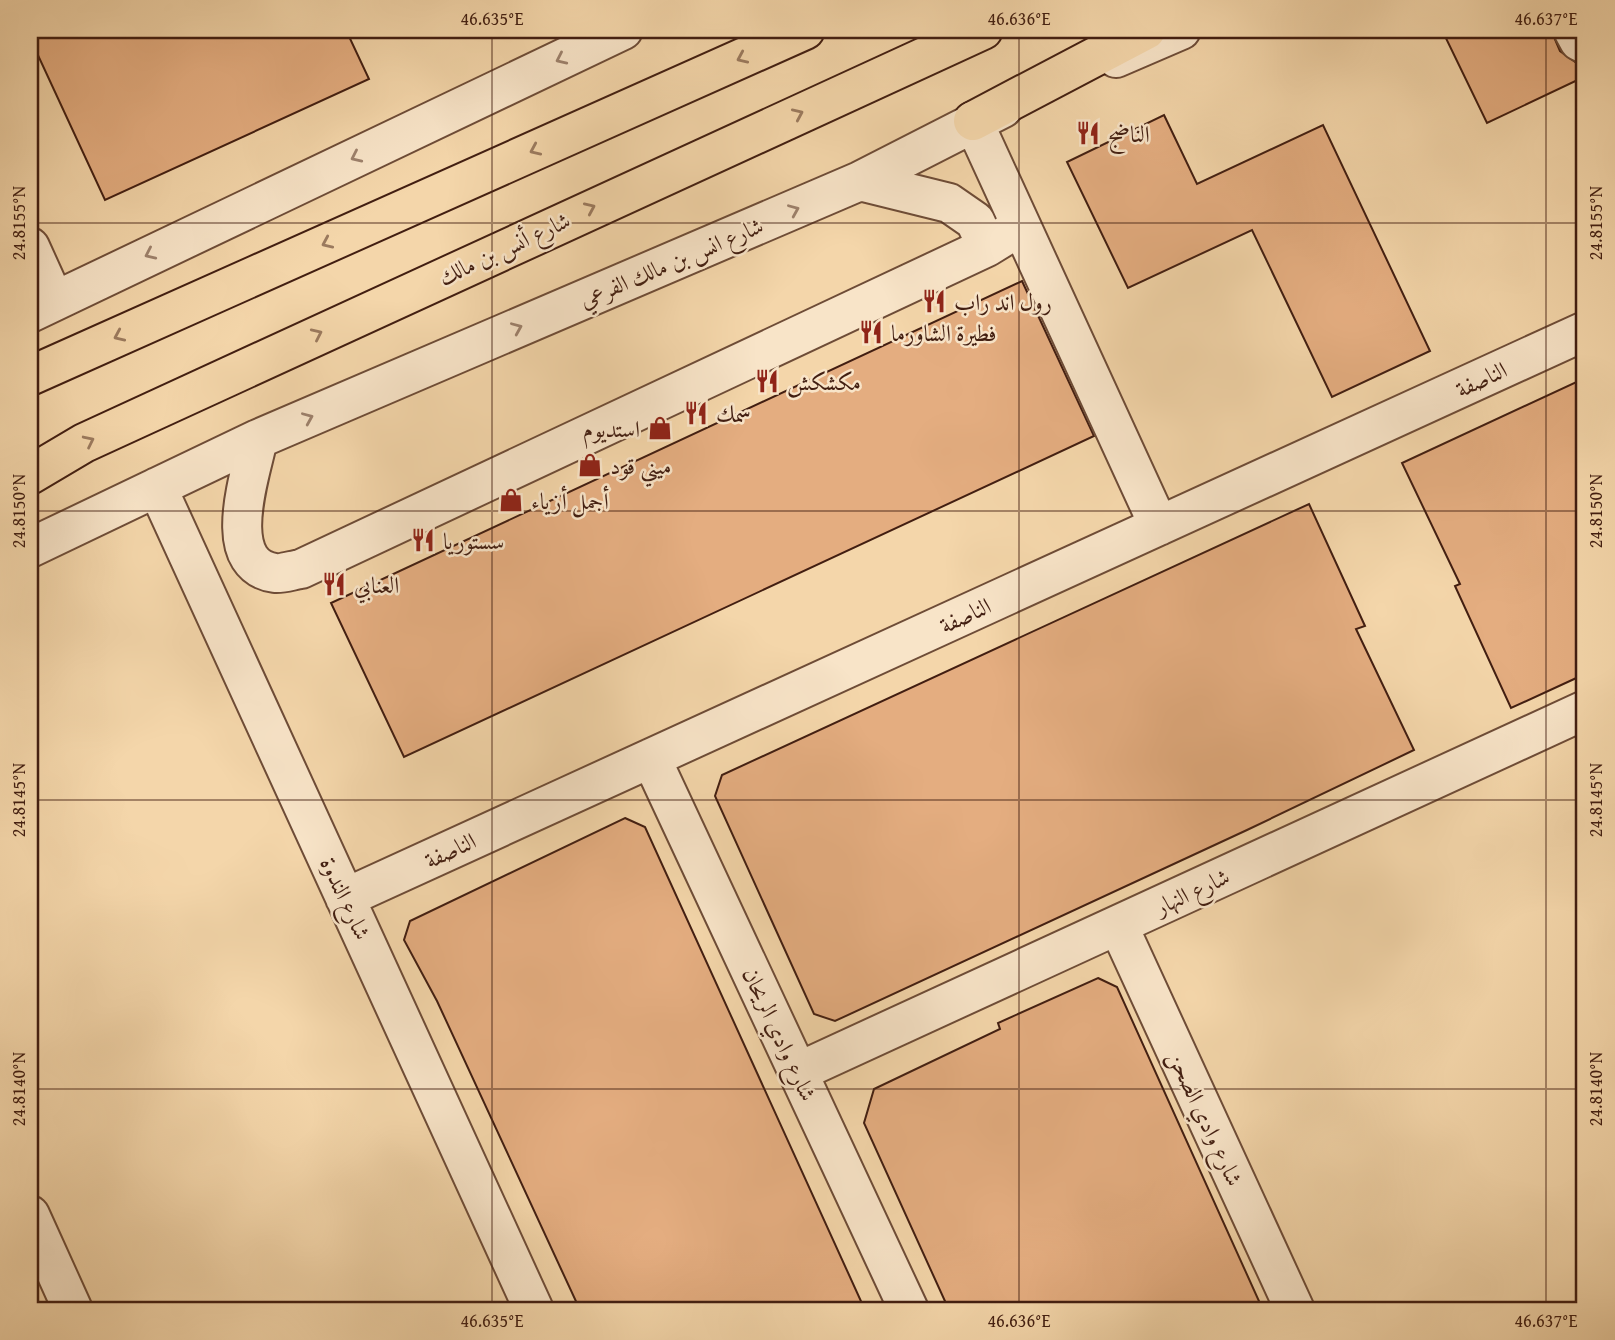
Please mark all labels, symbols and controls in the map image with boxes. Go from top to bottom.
text: 46.635°E [460,5,524,32]
text: 46.636°E [987,5,1051,32]
text: 46.637°E [1514,5,1578,32]
one-way arrow [737,50,750,64]
one-way arrow [556,51,569,65]
one-way arrow [790,108,803,122]
place label: الناضج [1108,117,1150,154]
restaurant icon: الناضج [1074,119,1102,147]
one-way arrow [530,142,542,156]
one-way arrow [351,148,363,162]
text: 24.8155°N [5,185,32,260]
text: 24.8155°N [1582,185,1609,260]
one-way arrow [583,202,596,216]
street label: شارع أنس بن مالك [433,203,577,297]
one-way arrow [787,204,799,218]
street label: شارع انس بن مالك الفرعي [574,208,770,319]
one-way arrow [322,235,334,249]
one-way arrow [145,246,157,260]
place label: رول اند راب [954,285,1052,318]
restaurant icon: رول اند راب [920,287,948,315]
place label: فطيرة الشاورما [891,316,997,349]
restaurant icon: فطيرة الشاورما [857,318,885,346]
one-way arrow [510,322,523,336]
one-way arrow [114,328,127,342]
one-way arrow [310,329,323,343]
street label: الناصفة [1450,353,1512,405]
place label: مكشكش [787,365,861,398]
restaurant icon: مكشكش [753,367,781,395]
place label: سمك [716,397,751,430]
restaurant icon: سمك [682,399,710,427]
one-way arrow [301,412,313,426]
place label: استديوم [583,412,640,449]
shop icon: استديوم [646,414,674,442]
one-way arrow [82,435,94,449]
place label: ميني قود [610,449,671,487]
shop icon: ميني قود [576,451,604,479]
text: 24.8150°N [5,473,32,548]
text: 24.8150°N [1582,473,1609,548]
place label: أجمل أزياء [531,484,609,518]
shop icon: أجمل أزياء [497,486,525,514]
place label: سستوريا [443,524,504,557]
restaurant icon: سستوريا [409,526,437,554]
place label: العنابي [354,568,399,604]
restaurant icon: العنابي [320,570,348,598]
street label: الناصفة [934,589,996,641]
text: 24.8145°N [5,762,32,837]
text: 24.8145°N [1582,762,1609,837]
street label: الناصفة [419,824,481,876]
street label: شارع الندوة [309,851,380,947]
street label: شارع النهار [1147,859,1236,927]
street label: شارع وادي الريحان [731,962,825,1108]
street label: شارع وادي الصحن [1157,1045,1252,1193]
text: 24.8140°N [5,1051,32,1126]
text: 24.8140°N [1582,1051,1609,1126]
text: 46.635°E [460,1307,524,1334]
text: 46.636°E [987,1307,1051,1334]
text: 46.637°E [1514,1307,1578,1334]

